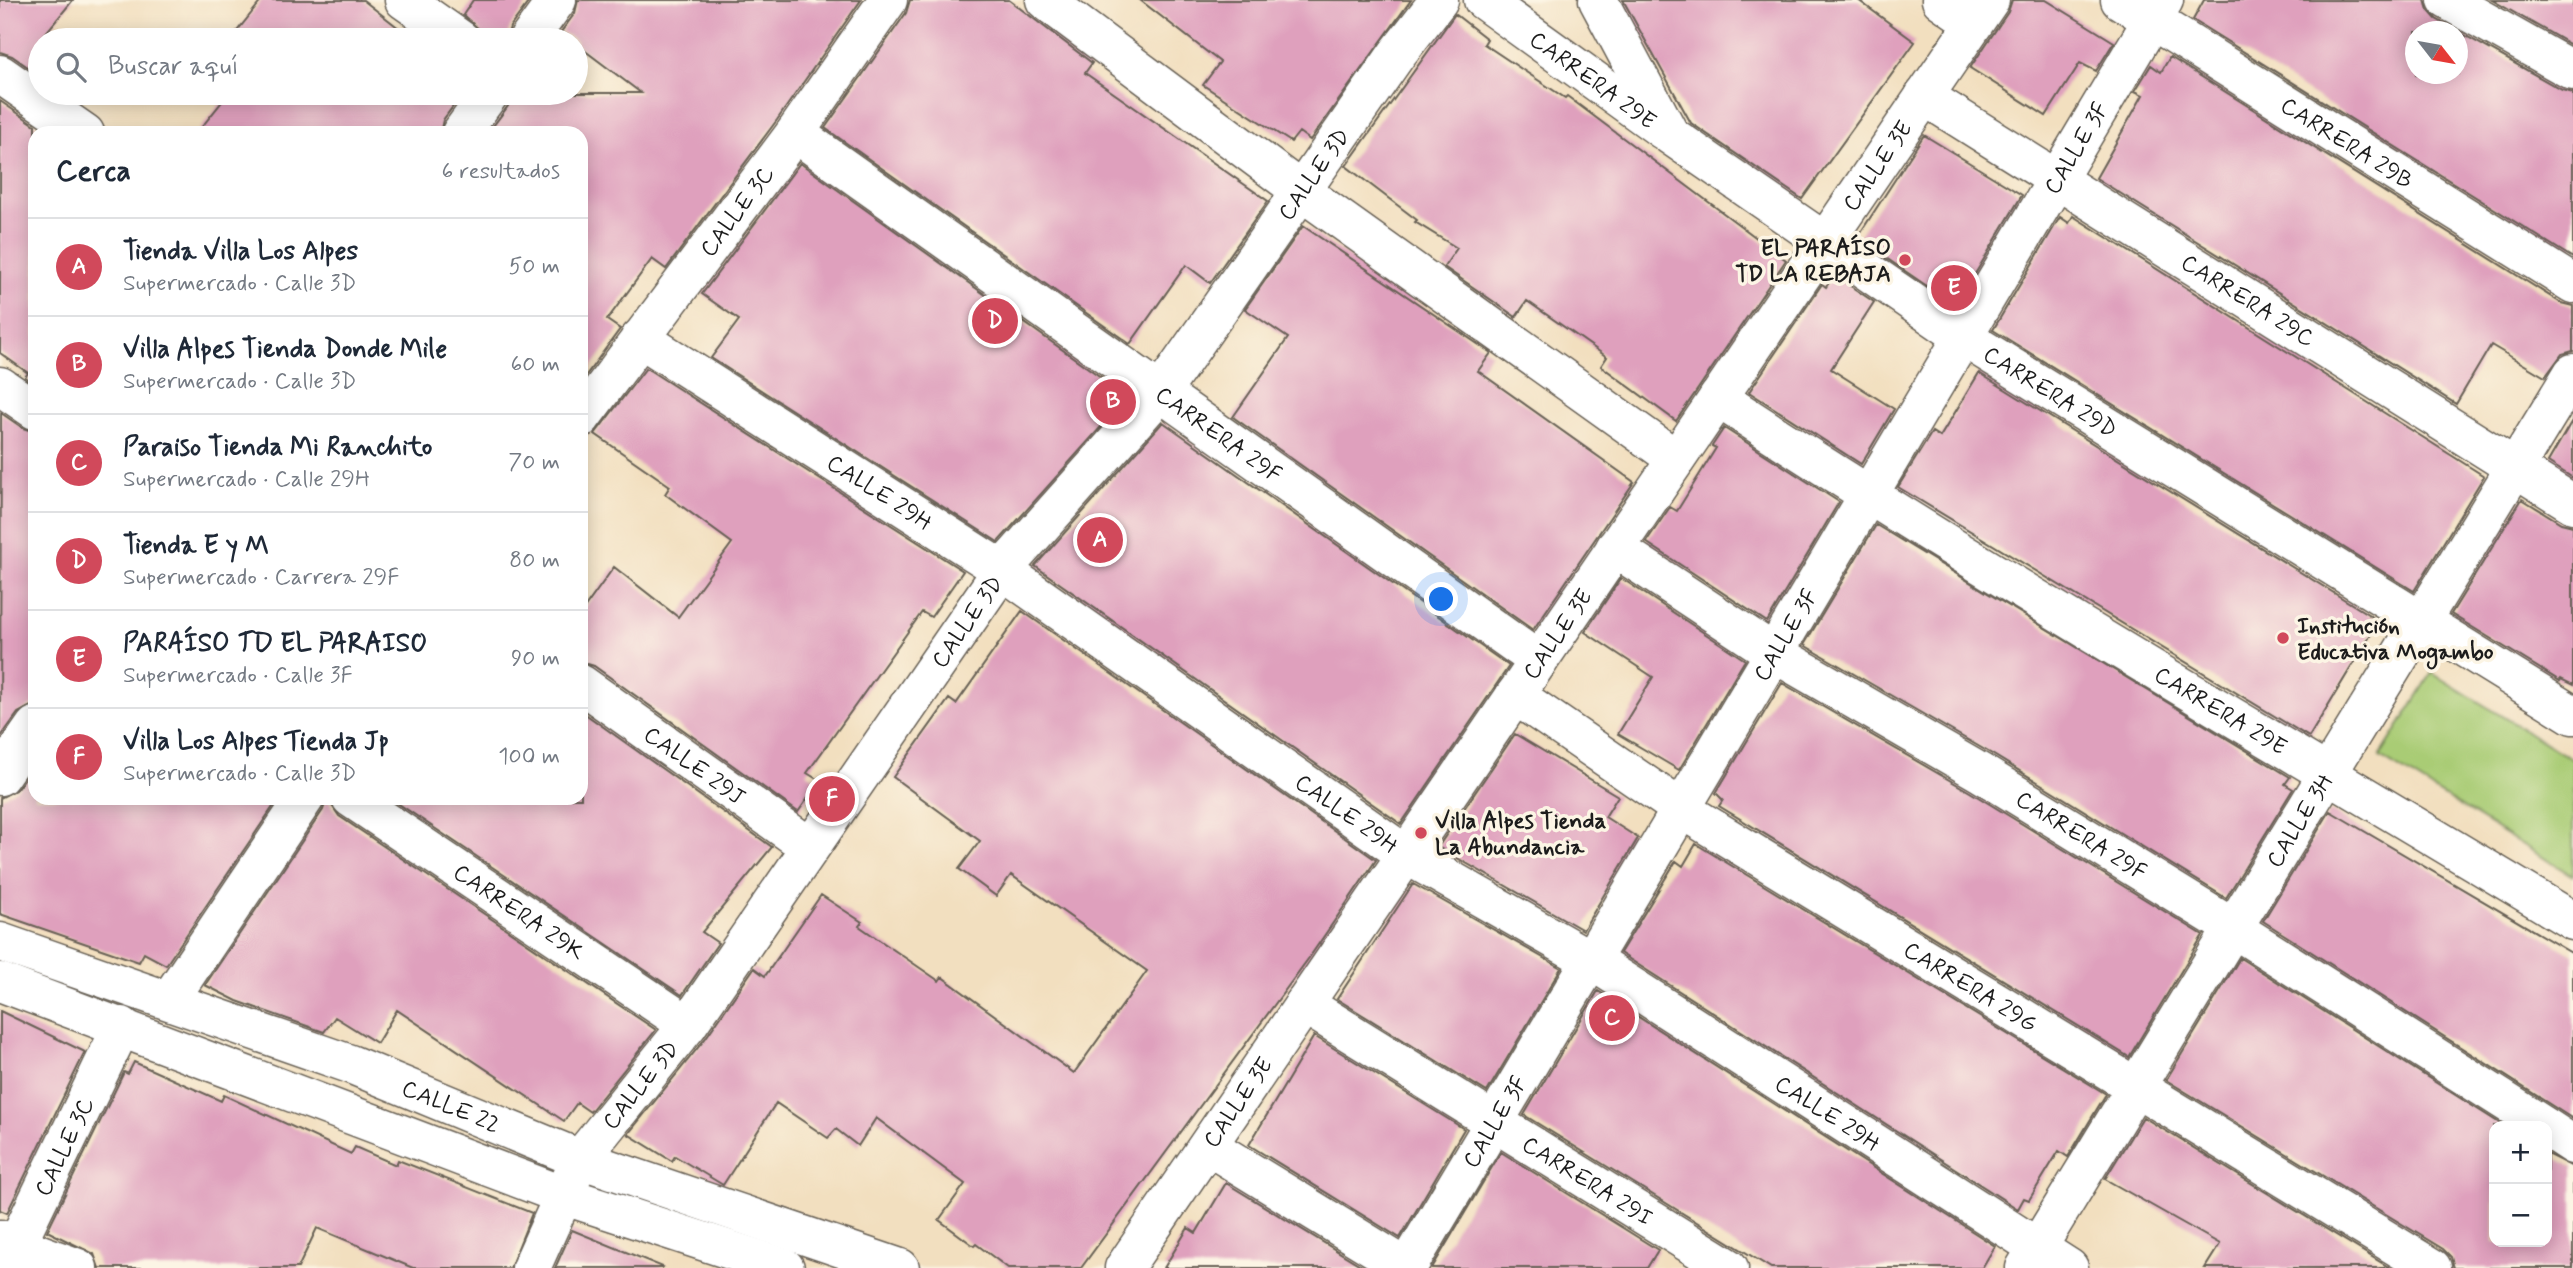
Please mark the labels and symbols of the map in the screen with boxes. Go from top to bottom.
north arrow [2405,21,2468,84]
street label: CARRERA 29E [1523,25,1661,137]
street label: CARRERA 29B [2274,91,2418,197]
street label: CALLE 3F [2038,97,2117,200]
street label: CALLE 3E [1837,116,1920,218]
street label: CALLE 3D [1272,123,1357,227]
street label: CALLE 3C [694,161,782,264]
place label: EL PARAÍSO TD LA REBAJA [1735,233,1891,290]
street label: CARRERA 29C [2175,248,2320,355]
marker: EL PARAÍSO TD LA REBAJA [1897,252,1913,268]
pin: E [1931,262,1977,314]
pin: D [972,295,1018,347]
street label: CARRERA 29D [1977,340,2122,446]
pin: B [1090,376,1136,428]
street label: CARRERA 29F [1149,380,1287,491]
street label: CALLE 29H [820,449,937,538]
pin: A [1077,514,1123,566]
street label: CALLE 3D [926,570,1011,675]
your location [1424,582,1458,616]
street label: CALLE 3E [1517,584,1600,686]
street label: CALLE 3F [1748,584,1826,687]
place label: Institución Educativa Mogambo [2297,612,2494,670]
marker: Institución Educativa Mogambo [2275,630,2291,646]
street label: CARRERA 29E [2148,661,2292,763]
street label: CALLE 29J [637,720,751,813]
street label: CALLE 29H [1288,768,1403,861]
street label: CALLE 3H [2261,769,2341,874]
pin: F [809,773,855,825]
street label: CARRERA 29F [2010,785,2152,888]
place label: Villa Alpes Tienda La Abundancia [1435,807,1607,863]
marker: Villa Alpes Tienda La Abundancia [1413,825,1429,841]
street label: CARRERA 29K [447,858,590,968]
street label: CARRERA 29G [1897,936,2042,1040]
pin: C [1589,992,1635,1044]
street label: CALLE 3D [597,1035,686,1137]
street label: CALLE 3E [1197,1052,1281,1154]
street label: CALLE 29H [1768,1069,1885,1160]
street label: CALLE 3F [1457,1071,1535,1174]
street label: CALLE 22 [397,1074,504,1141]
street label: CALLE 3C [29,1093,102,1202]
street label: CARRERA 29I [1516,1130,1658,1234]

